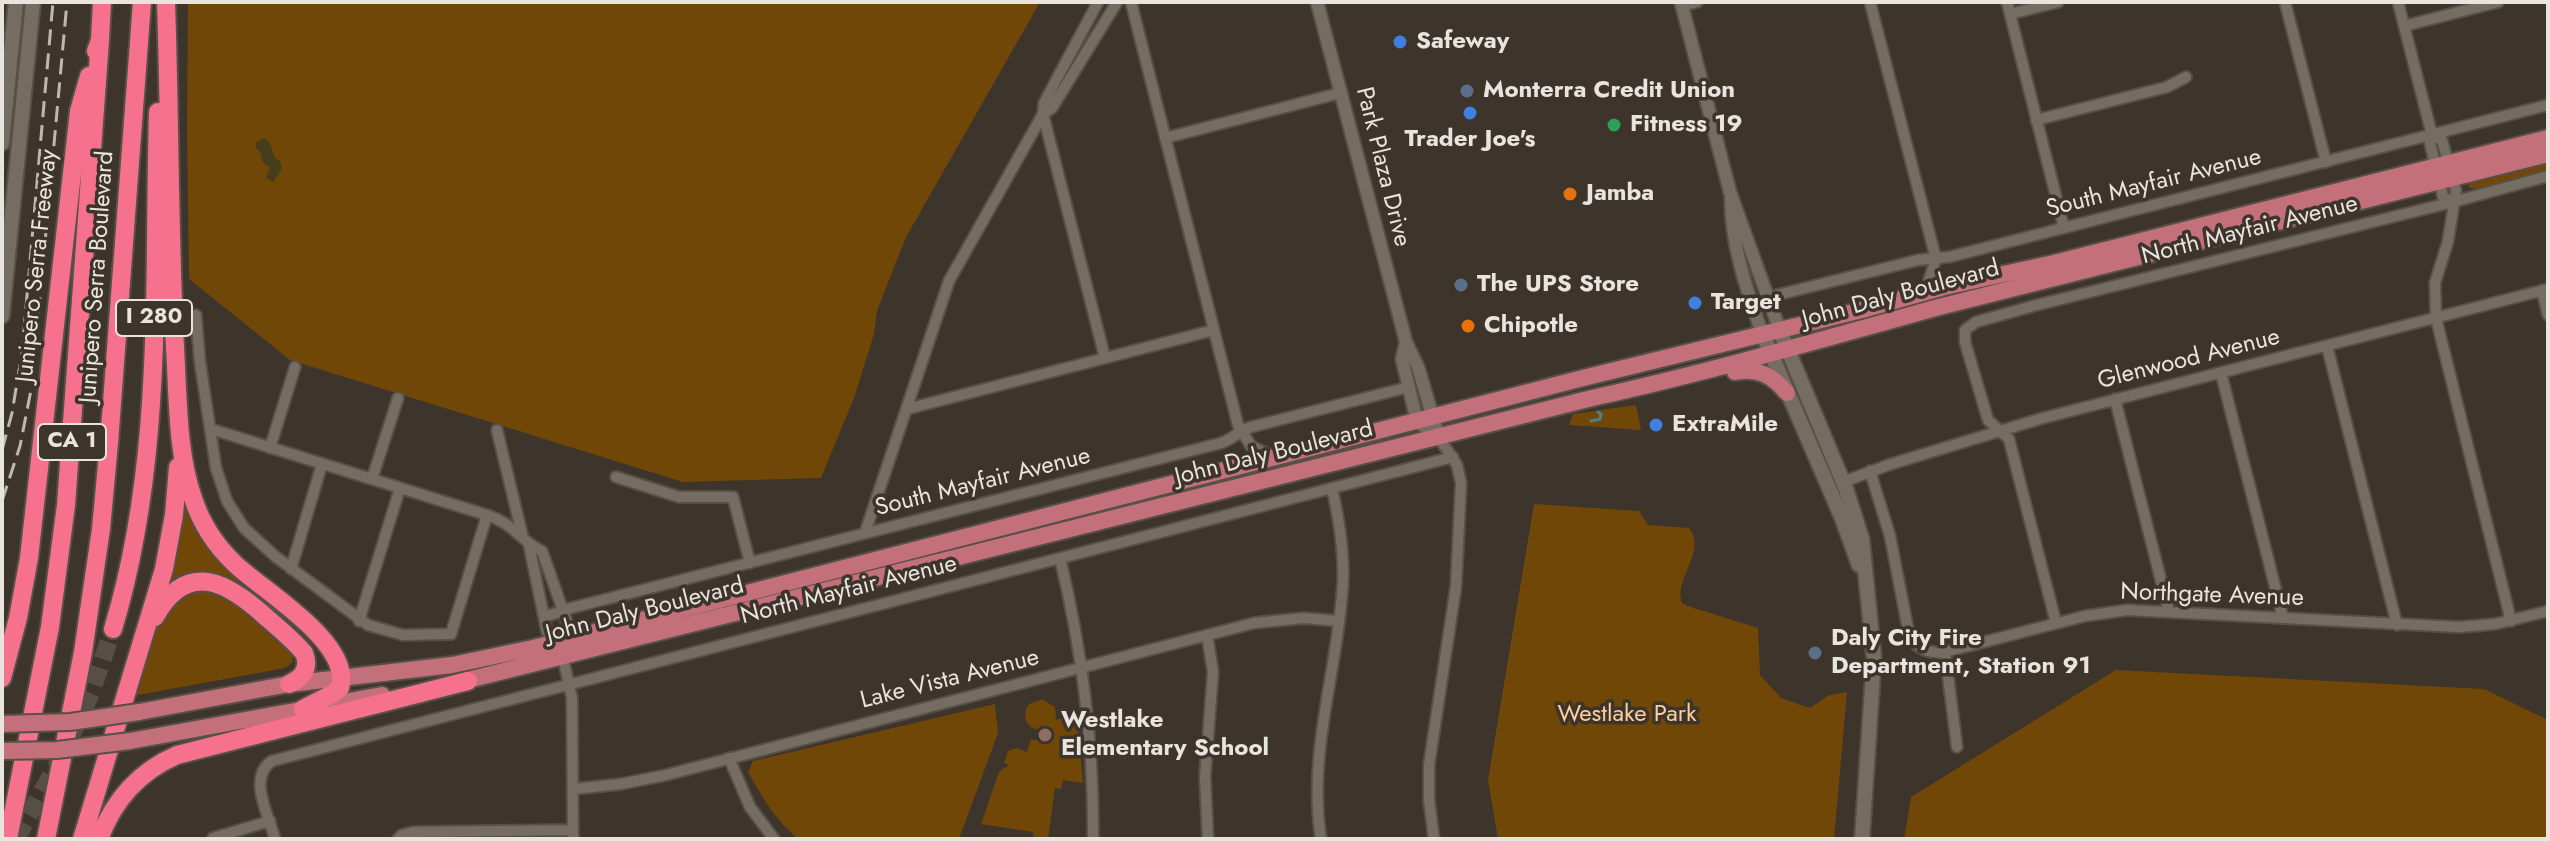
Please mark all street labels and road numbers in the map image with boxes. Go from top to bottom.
street label: Park Plaza Drive [1348,84,1416,250]
street label: South Mayfair Avenue [2043,143,2265,225]
street label: Junipero Serra Freeway [11,148,65,384]
street label: Junipero Serra Boulevard [75,150,121,404]
street label: North Mayfair Avenue [2139,190,2361,272]
street label: John Daly Boulevard [1799,255,2003,335]
road number: I 280 [116,300,192,336]
street label: Glenwood Avenue [2095,323,2283,397]
street label: John Daly Boulevard [1172,415,1376,493]
road number: CA 1 [38,424,106,460]
street label: South Mayfair Avenue [872,442,1094,524]
street label: North Mayfair Avenue [738,550,960,632]
street label: John Daly Boulevard [543,572,747,650]
street label: Northgate Avenue [2120,578,2304,614]
street label: Lake Vista Avenue [858,644,1042,716]

